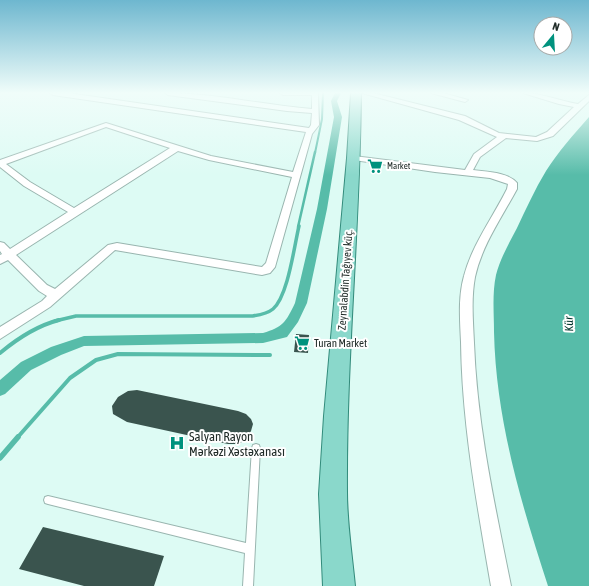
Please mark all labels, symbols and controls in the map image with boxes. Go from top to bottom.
north arrow [533,16,573,56]
text: N [551,20,561,33]
supermarket icon: Market [366,157,384,175]
place label: Market [387,161,411,171]
street label: Zeynalabdin Tağıyev küç. [336,229,354,331]
water label: Kür [562,316,576,332]
supermarket icon: Turan Market [293,334,311,352]
place label: Turan Market [314,337,367,349]
place label: Salyan Rayon Mərkəzi Xəstəxanası [189,429,285,459]
hospital icon: Salyan Rayon Mərkəzi Xəstəxanası [168,434,186,452]

